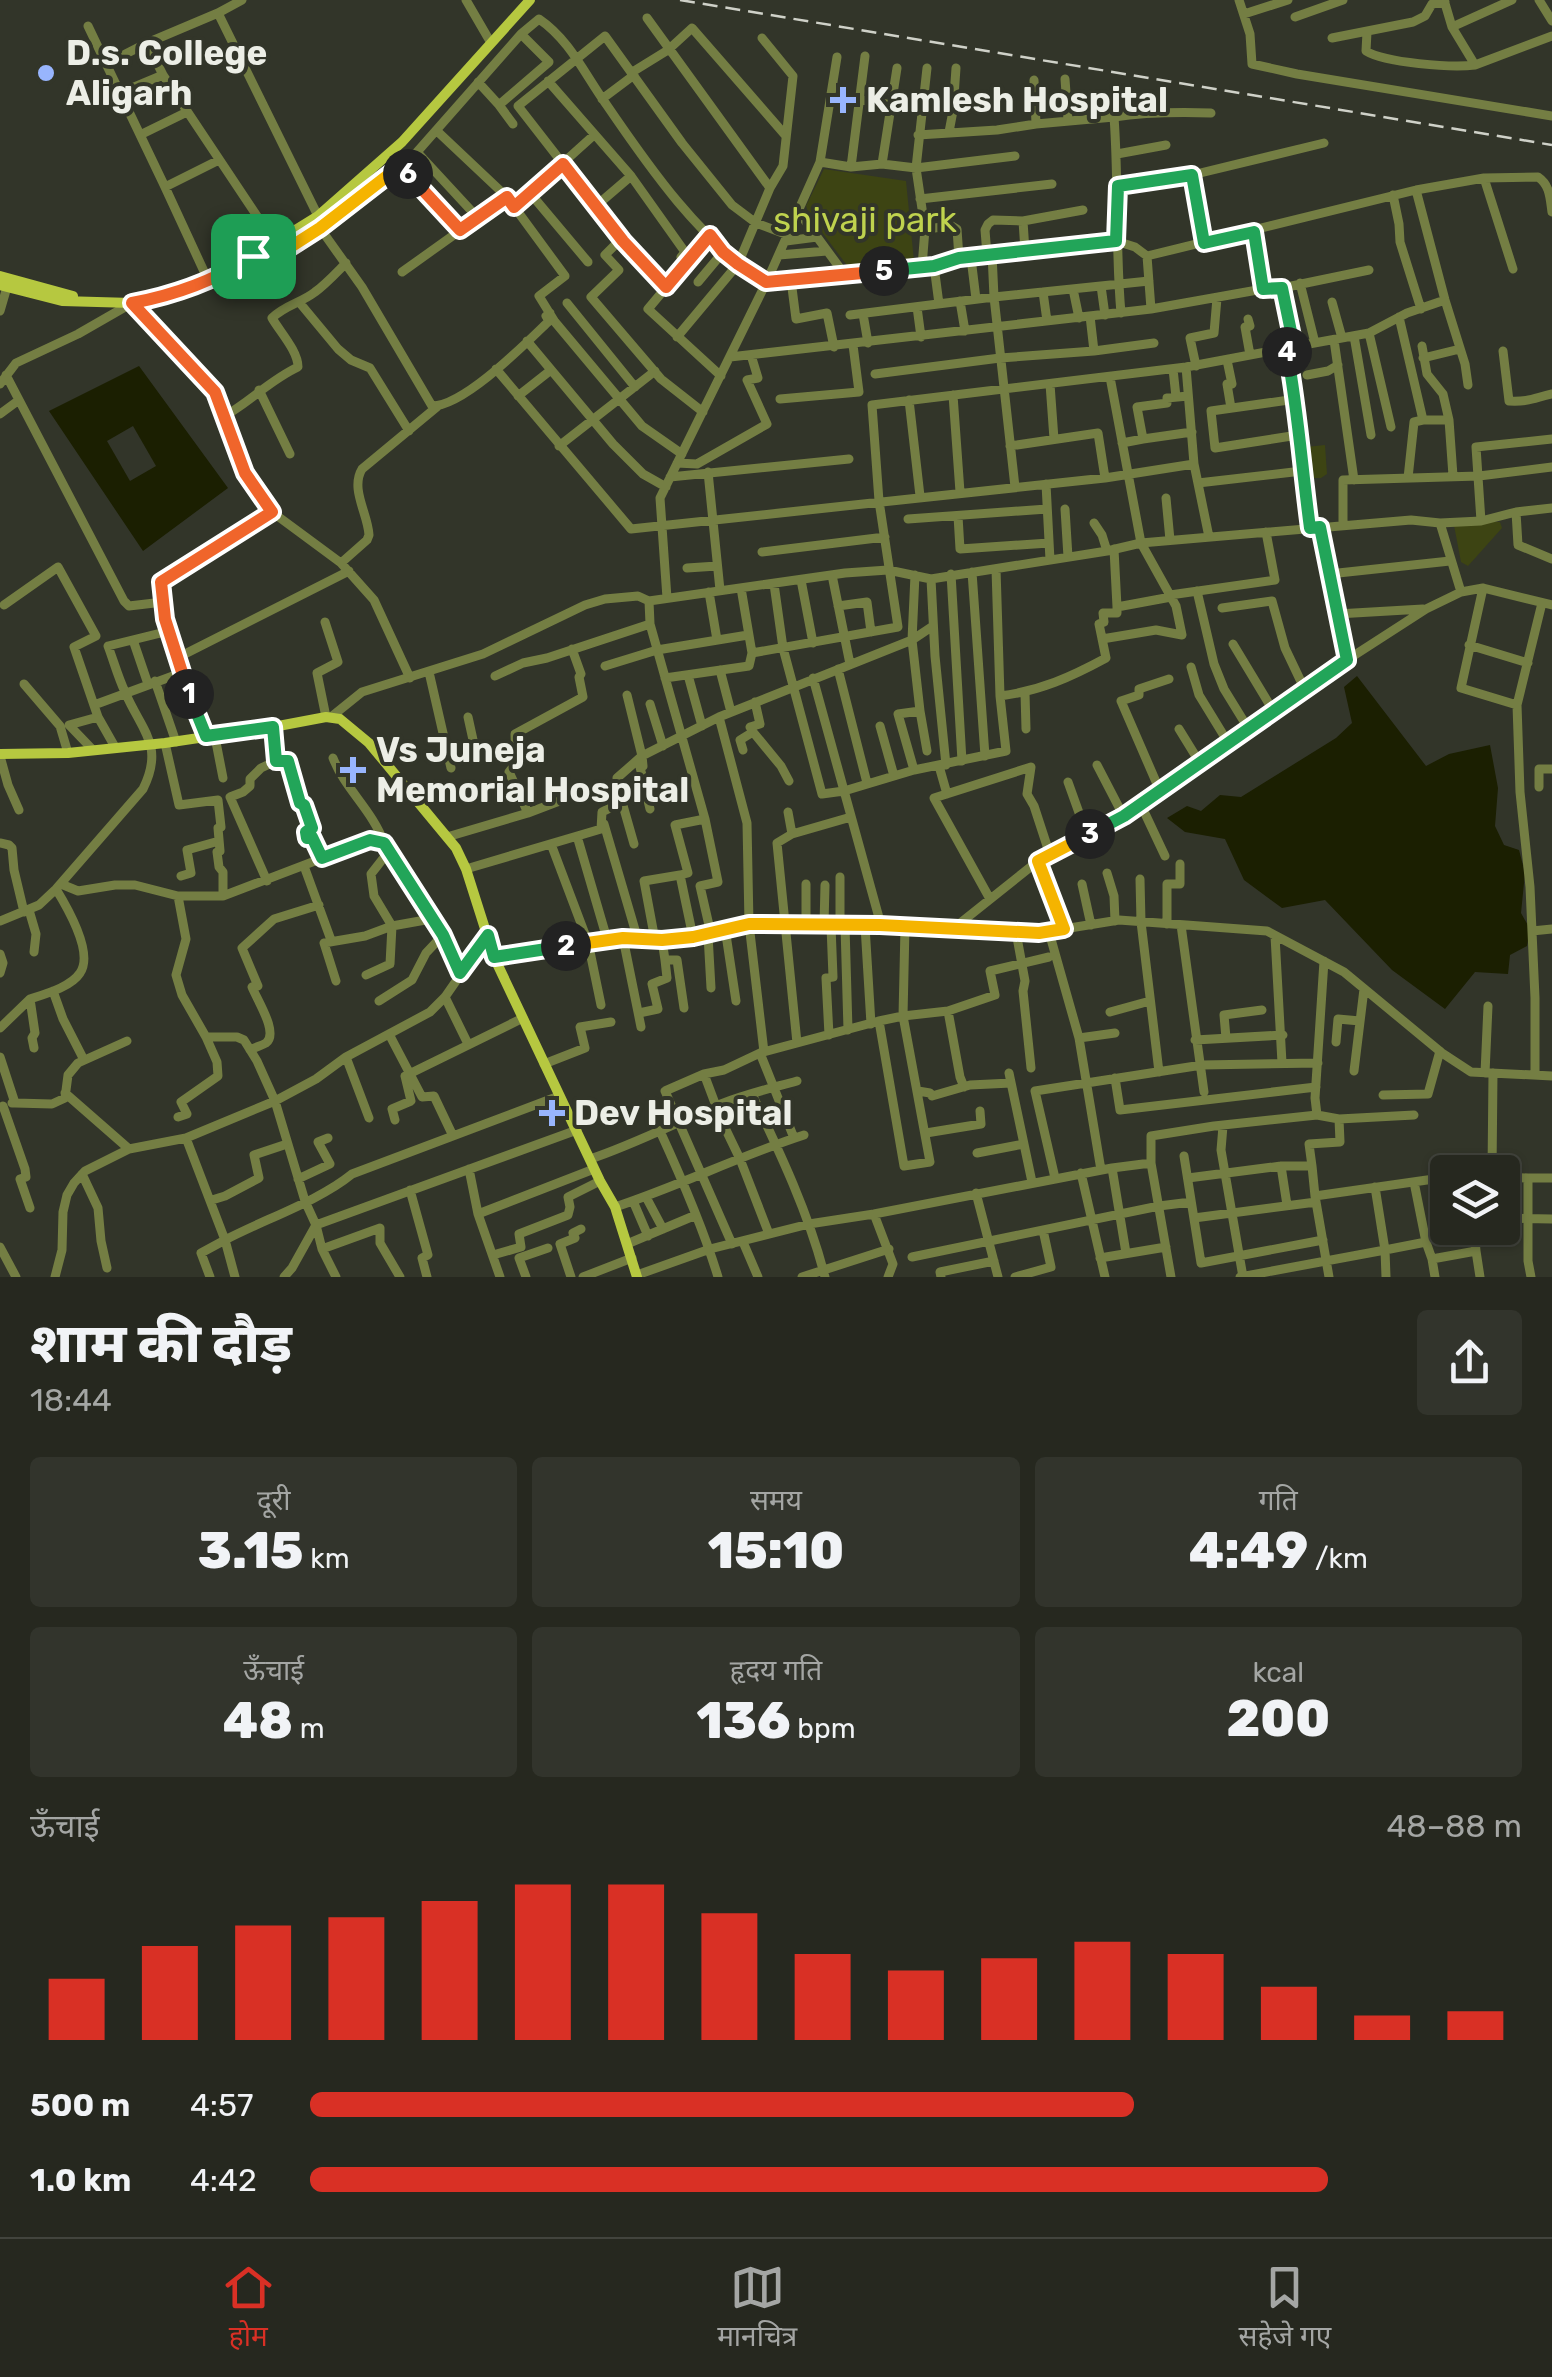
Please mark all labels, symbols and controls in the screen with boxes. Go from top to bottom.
place label: D.s. College Aligarh [66,32,267,114]
marker: D.s. College Aligarh [35,62,57,84]
place label: Kamlesh Hospital [866,79,1168,121]
marker: Kamlesh Hospital [830,87,856,113]
pin: 6 [383,149,433,199]
text: 6 [399,157,417,190]
park label: shivaji park [773,199,957,241]
pin [211,214,296,299]
icon: arrive [226,229,281,284]
pin: 5 [859,246,909,296]
text: 5 [875,254,893,287]
pin: 4 [1262,327,1312,377]
text: 4 [1277,335,1297,368]
pin: 1 [164,669,214,719]
text: 1 [182,677,196,710]
place label: Vs Juneja Memorial Hospital [376,729,689,811]
marker: Vs Juneja Memorial Hospital [340,757,366,783]
pin: 3 [1065,809,1115,859]
text: 3 [1081,817,1099,850]
pin: 2 [541,921,591,971]
text: 2 [557,929,575,962]
place label: Dev Hospital [574,1092,792,1134]
marker: Dev Hospital [539,1100,565,1126]
map controls [1430,1155,1520,1245]
button: layers [1430,1155,1520,1245]
button: share [1417,1310,1522,1415]
text: शाम की दौड़ [30,1311,292,1376]
text: 18:44 [30,1381,112,1419]
text: दूरी [257,1484,290,1517]
text: समय [750,1484,802,1517]
text: गति [1259,1484,1298,1517]
text: 3.15 [198,1521,303,1581]
text: 15:10 [708,1521,844,1581]
text: 4:49 [1189,1521,1308,1581]
text: km [303,1542,350,1575]
text: /km [1308,1542,1368,1575]
text: ऊँचाई [243,1654,304,1687]
text: हृदय गति [730,1654,822,1687]
text: kcal [1253,1656,1304,1689]
text: 200 [1226,1689,1330,1749]
text: 48 [223,1691,293,1751]
text: 136 [696,1691,790,1751]
text: m [293,1712,325,1745]
text: bpm [790,1712,856,1745]
text: ऊँचाई [30,1807,99,1845]
text: 48–88 m [1386,1807,1522,1845]
text: 500 m [30,2086,130,2124]
text: 4:57 [190,2086,254,2124]
text: 1.0 km [30,2161,131,2199]
text: 4:42 [190,2161,257,2199]
tab: होम [221,2260,276,2357]
tab: मानचित्र [717,2260,797,2357]
tab: सहेजे गए [1239,2260,1331,2357]

